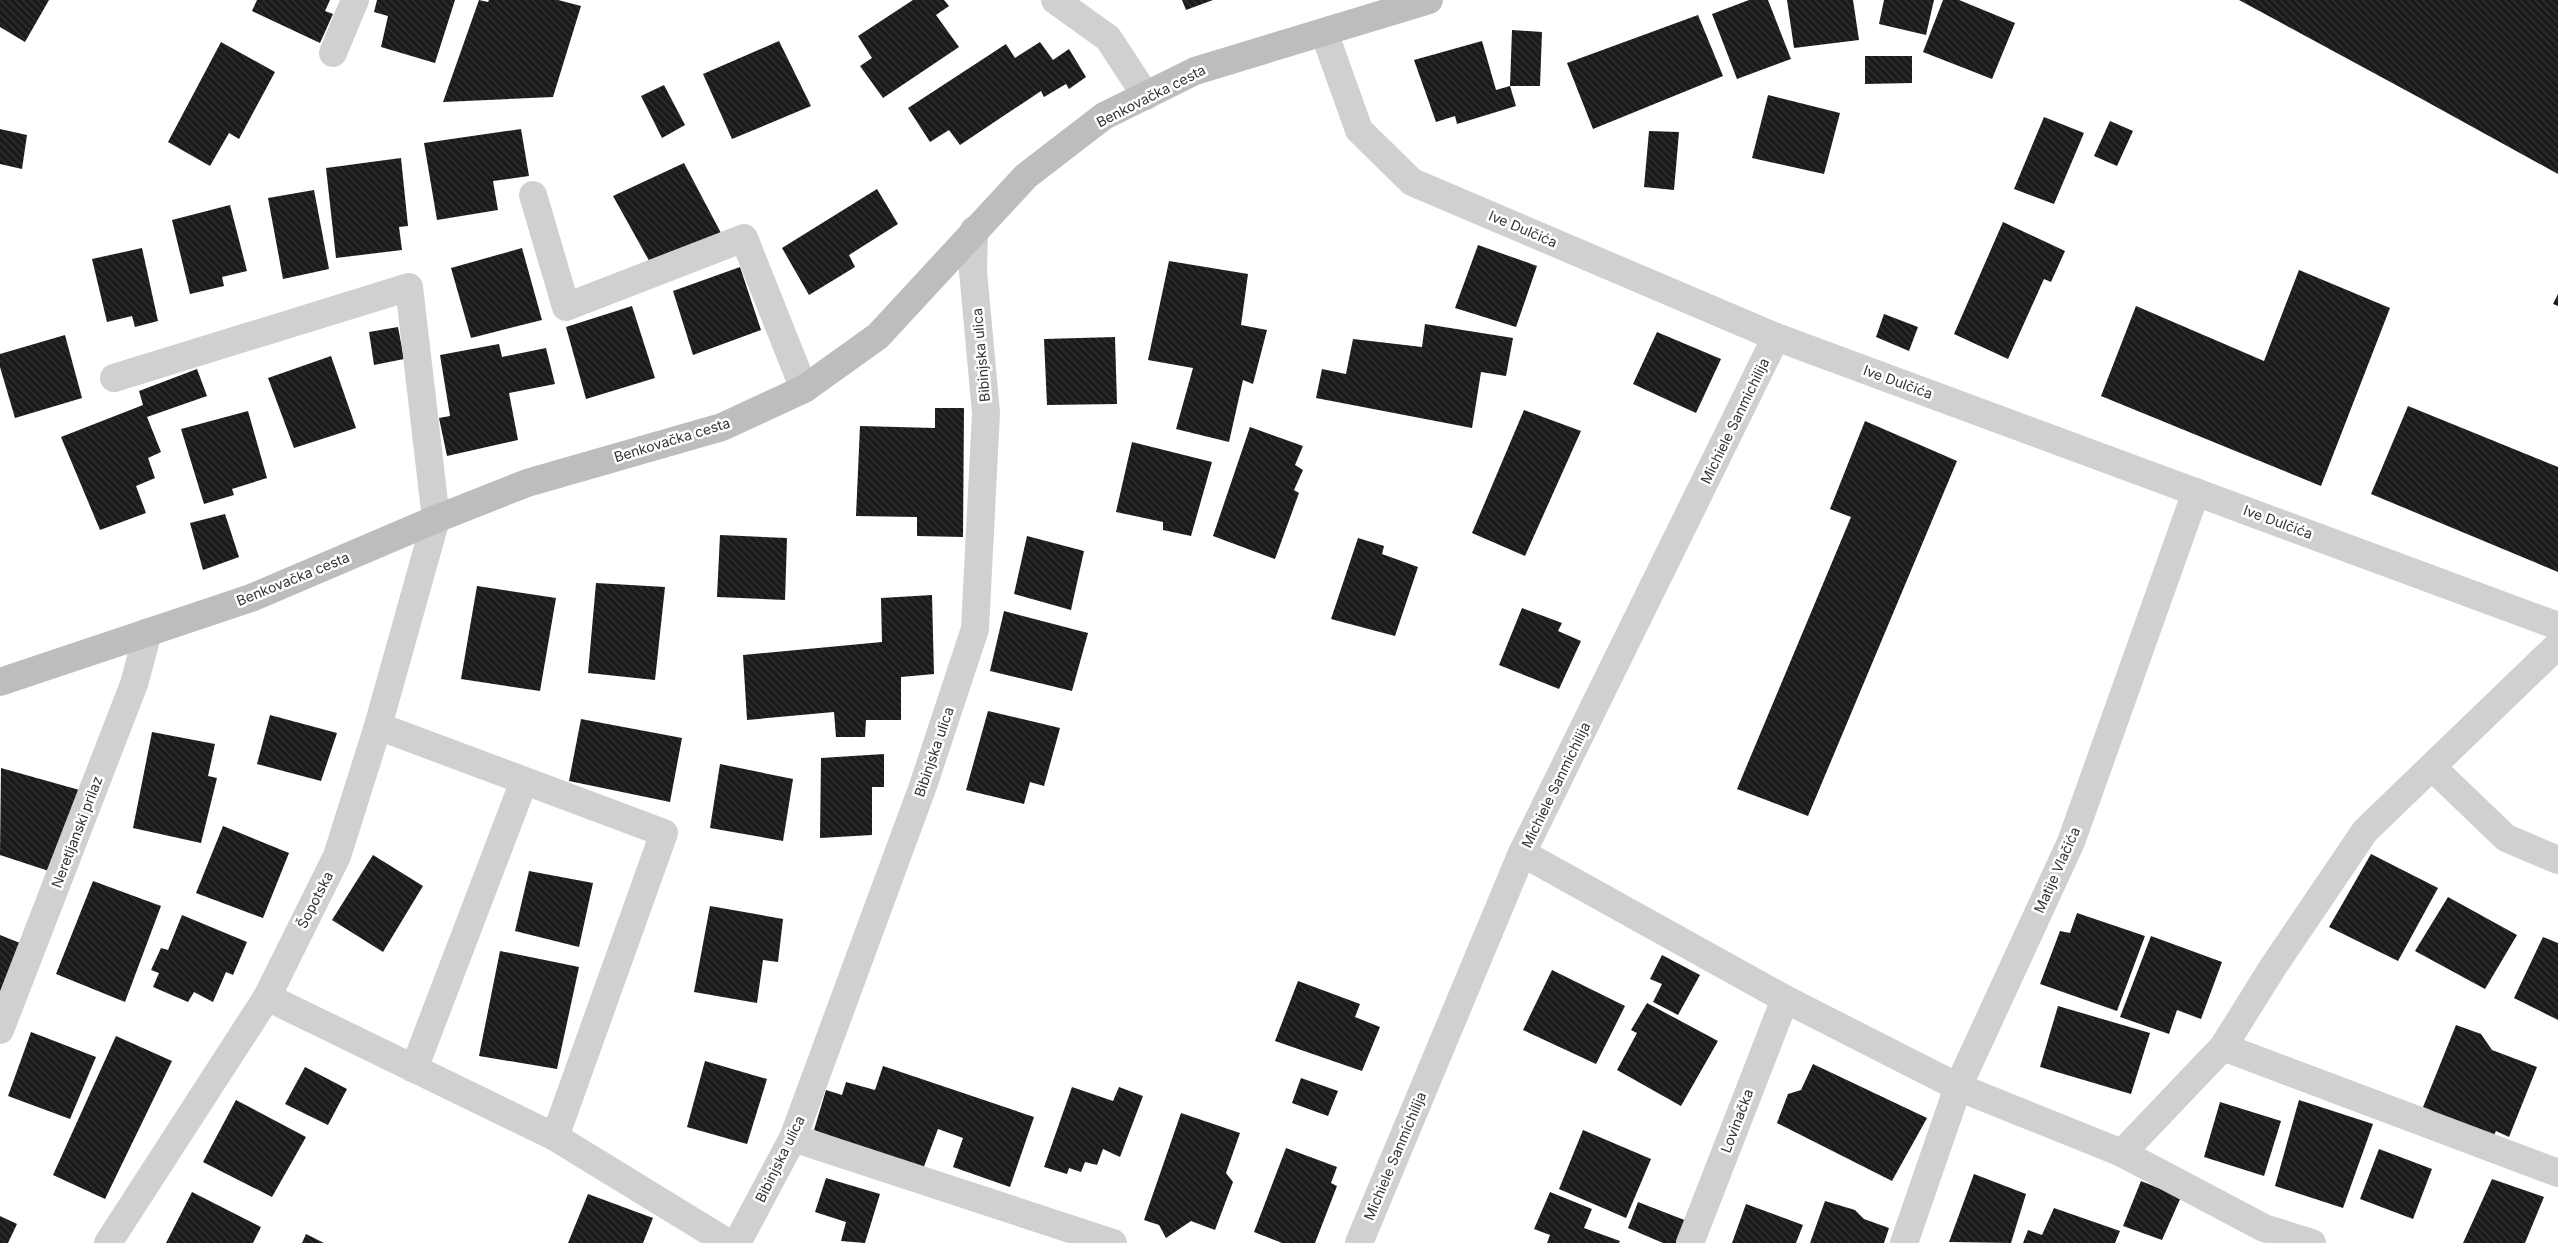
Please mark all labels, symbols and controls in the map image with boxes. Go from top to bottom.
street label: Benkovačka cesta [1093,61,1208,130]
street label: Ive Dulčića [1486,207,1560,251]
street label: Bibinjska ulica [968,307,993,403]
street label: Michiele Sanmichilija [1697,355,1772,486]
street label: Ive Dulčića [1861,361,1935,402]
street label: Benkovačka cesta [612,414,732,465]
street label: Ive Dulčića [2241,501,2315,542]
street label: Benkovačka cesta [234,548,352,609]
street label: Bibinjska ulica [910,705,957,799]
street label: Michiele Sanmichilija [1518,719,1593,850]
street label: Neretljanski prilaz [47,774,106,890]
street label: Matije Vlačića [2030,824,2083,915]
street label: Šopotska [293,868,336,931]
street label: Lovinačka [1717,1087,1756,1155]
street label: Michiele Sanmichilija [1360,1089,1429,1223]
street label: Bibinjska ulica [751,1113,808,1205]

